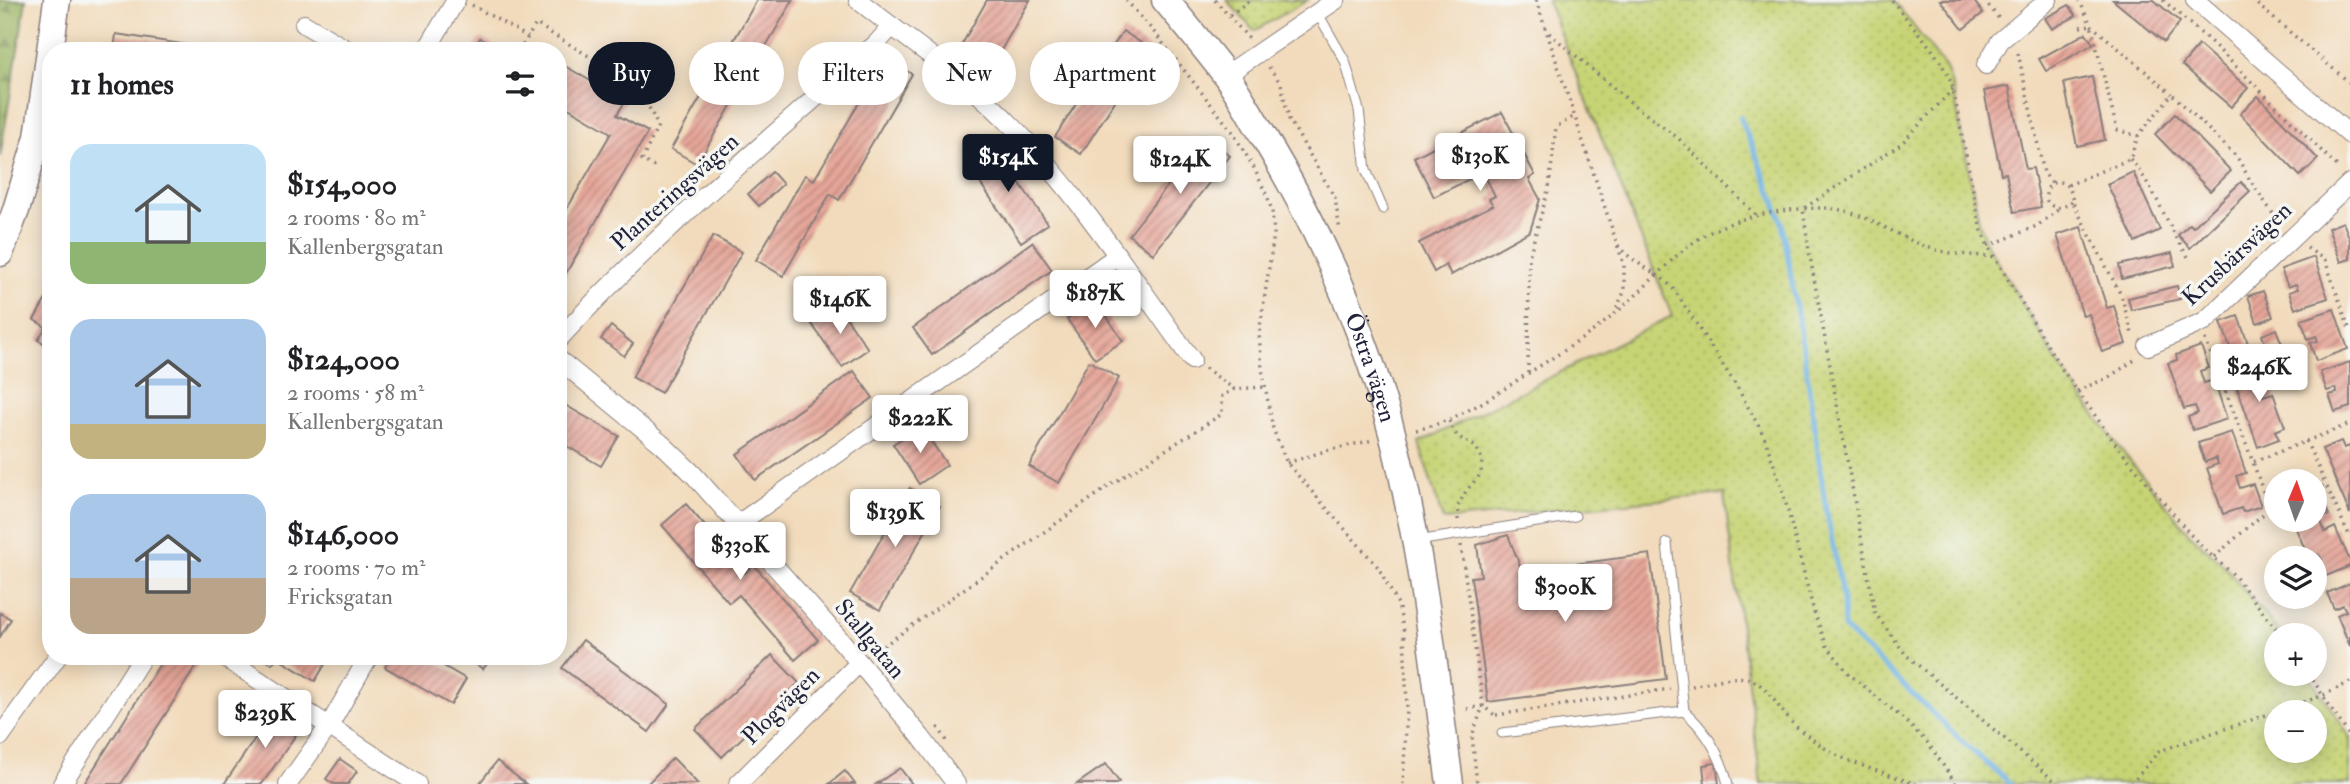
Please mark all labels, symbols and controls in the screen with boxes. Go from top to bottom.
chip: Buy [588,42,675,105]
chip: Rent [689,42,784,105]
chip: Filters [798,42,908,105]
chip: New [922,42,1016,105]
chip: Apartment [1030,42,1180,105]
icon: filters [501,65,539,103]
text: 11 homes [70,66,174,103]
street label: Planteringsvägen [604,126,746,258]
pin: $154K [959,134,1057,194]
pin: $130K [1431,134,1529,193]
pin: $124K [1131,136,1229,196]
text: $130K [1451,141,1509,170]
text: $154K [978,142,1038,171]
text: $124K [1149,144,1211,173]
text: $154,000 [287,166,397,203]
icon: home [126,172,210,256]
street label: Krusbärsvägen [2175,195,2299,313]
text: 2 rooms · 80 m² [287,203,426,232]
text: Kallenbergsgatan [287,232,444,261]
pin: $187K [1046,270,1144,330]
pin: $146K [791,276,889,336]
text: $187K [1066,278,1124,307]
text: $146K [809,284,871,313]
street label: Östra vägen [1338,308,1404,426]
text: $124,000 [287,341,400,378]
pin: $246K [2210,344,2308,404]
icon: home [126,347,210,431]
text: $246K [2227,352,2291,381]
text: 2 rooms · 58 m² [287,378,424,407]
pin: $222K [871,396,969,455]
text: $222K [888,403,952,432]
text: Kallenbergsgatan [287,407,444,436]
north arrow [2264,469,2328,532]
map controls [2264,469,2327,763]
pin: $139K [846,490,944,549]
text: $139K [866,497,924,526]
text: $146,000 [287,516,399,553]
icon: home [126,522,210,606]
pin: $330K [691,522,789,582]
text: $330K [711,530,769,559]
button: layers [2264,546,2327,609]
text: 2 rooms · 70 m² [287,553,426,582]
pin: $300K [1516,564,1614,624]
text: $300K [1534,572,1596,601]
text: Fricksgatan [287,582,393,611]
street label: Stallgatan [828,593,912,685]
button: + [2264,623,2327,686]
street label: Plogvägen [735,660,827,752]
pin: $239K [216,690,314,750]
text: $239K [234,698,296,727]
button: − [2264,700,2327,763]

